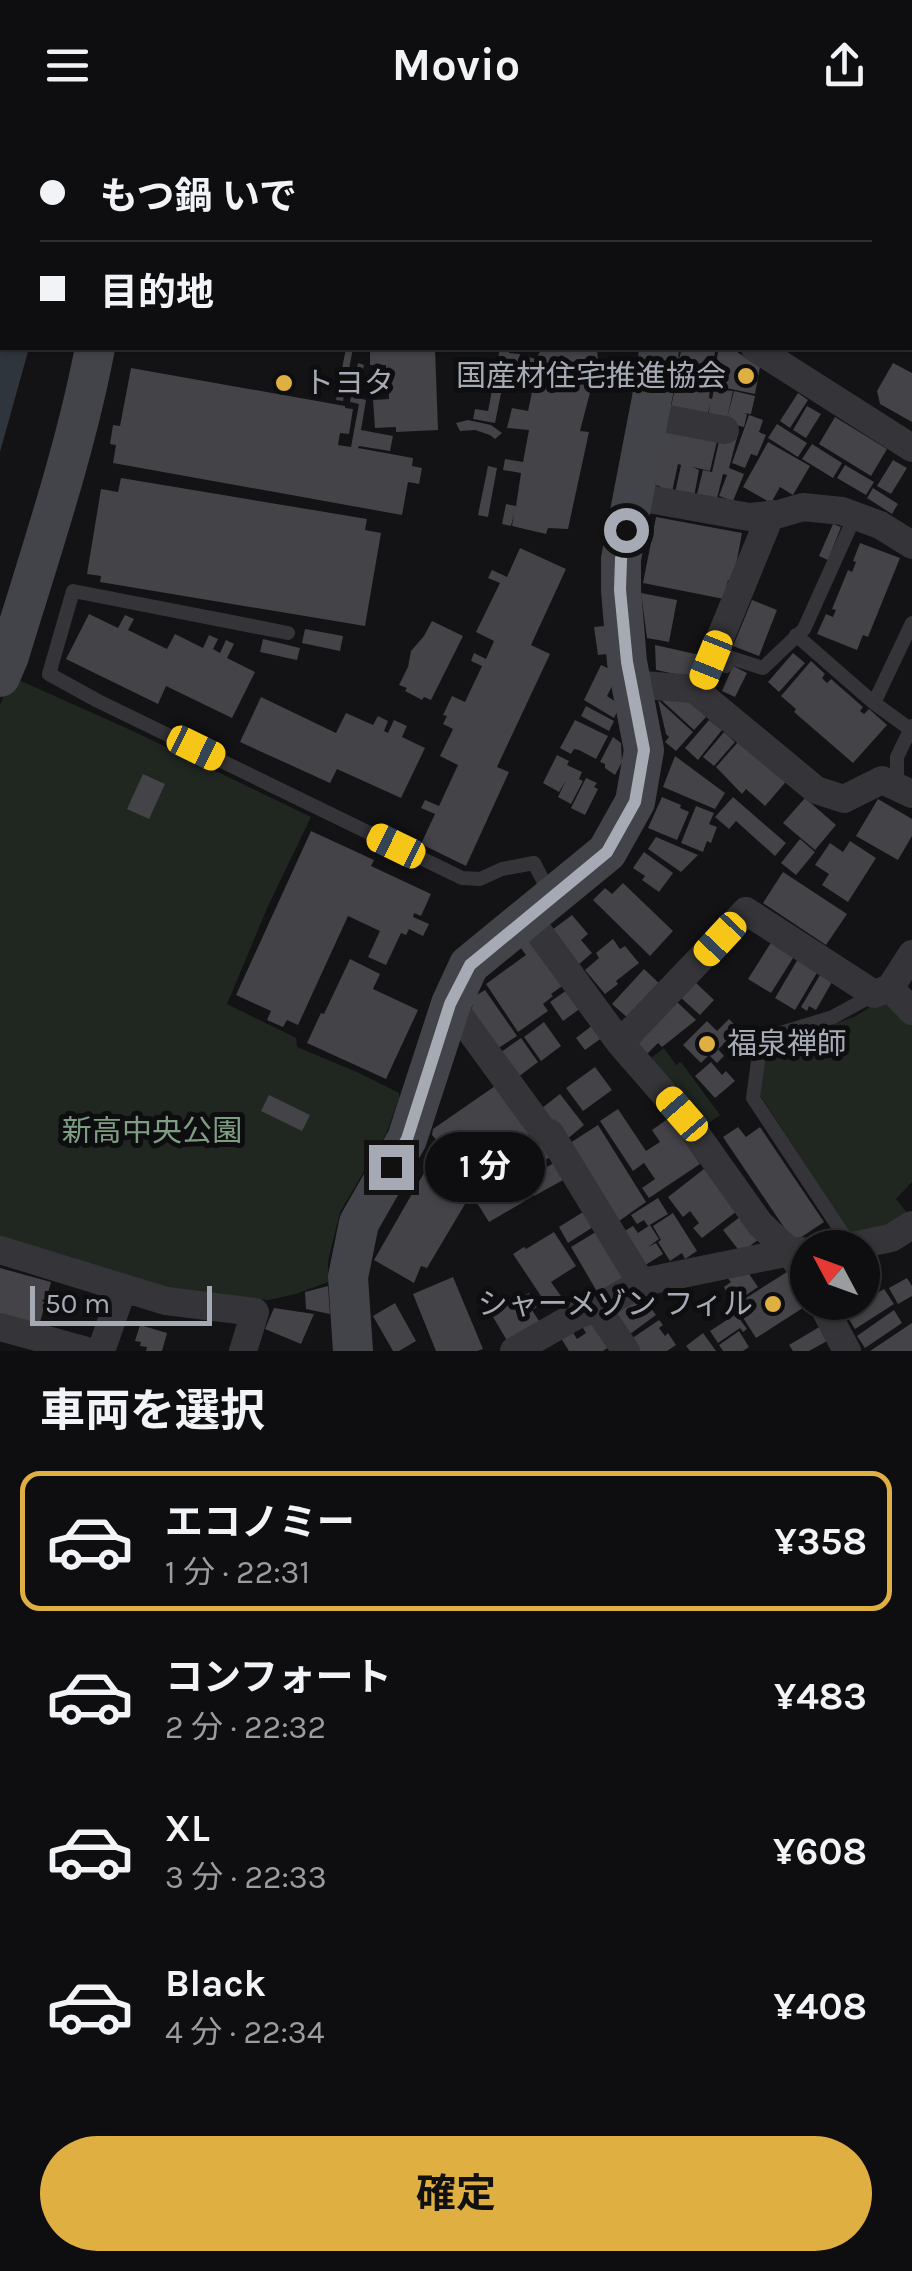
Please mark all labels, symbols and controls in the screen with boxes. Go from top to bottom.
icon: menu [40,38,95,93]
icon: share [817,38,872,93]
text: Movio [392,39,520,91]
text: もつ鍋 いで [100,174,297,219]
text: 目的地 [100,270,214,315]
place label: 国産材住宅推進協会 [456,358,726,394]
place label: トヨタ [304,365,394,401]
marker: 国産材住宅推進協会 [735,365,757,387]
marker: トヨタ [273,372,295,394]
route start [604,508,649,553]
car [686,627,736,693]
car [162,721,230,775]
car [362,819,430,873]
car [689,907,751,971]
place label: 福泉禅師 [727,1026,847,1062]
marker: 福泉禅師 [696,1033,718,1055]
car [651,1082,713,1146]
park label: 新高中央公園 [62,1113,242,1149]
callout: 1 分 [426,1132,546,1202]
route end [369,1145,414,1190]
text: 1 分 [459,1148,511,1185]
north arrow [790,1230,880,1320]
map controls [790,1230,880,1320]
scale bar [30,1281,212,1326]
place label: シャーメゾン フィル [478,1286,753,1322]
text: 50 m [45,1287,110,1320]
marker: シャーメゾン フィル [762,1293,784,1315]
text: 車両を選択 [40,1385,265,1437]
icon: car [45,1496,135,1586]
text: エコノミー [165,1500,355,1545]
text: ¥358 [774,1519,867,1564]
text: 1 分 · 22:31 [165,1554,310,1591]
icon: car [45,1651,135,1741]
text: コンフォート [165,1655,392,1700]
text: ¥483 [774,1674,867,1719]
text: 2 分 · 22:32 [165,1709,326,1746]
icon: car [45,1806,135,1896]
text: XL [165,1806,210,1851]
text: ¥608 [773,1829,867,1874]
text: 3 分 · 22:33 [165,1859,327,1896]
icon: car [45,1961,135,2051]
text: Black [165,1961,266,2006]
text: ¥408 [774,1984,867,2029]
text: 4 分 · 22:34 [165,2014,325,2051]
button: 確定 [40,2136,872,2251]

